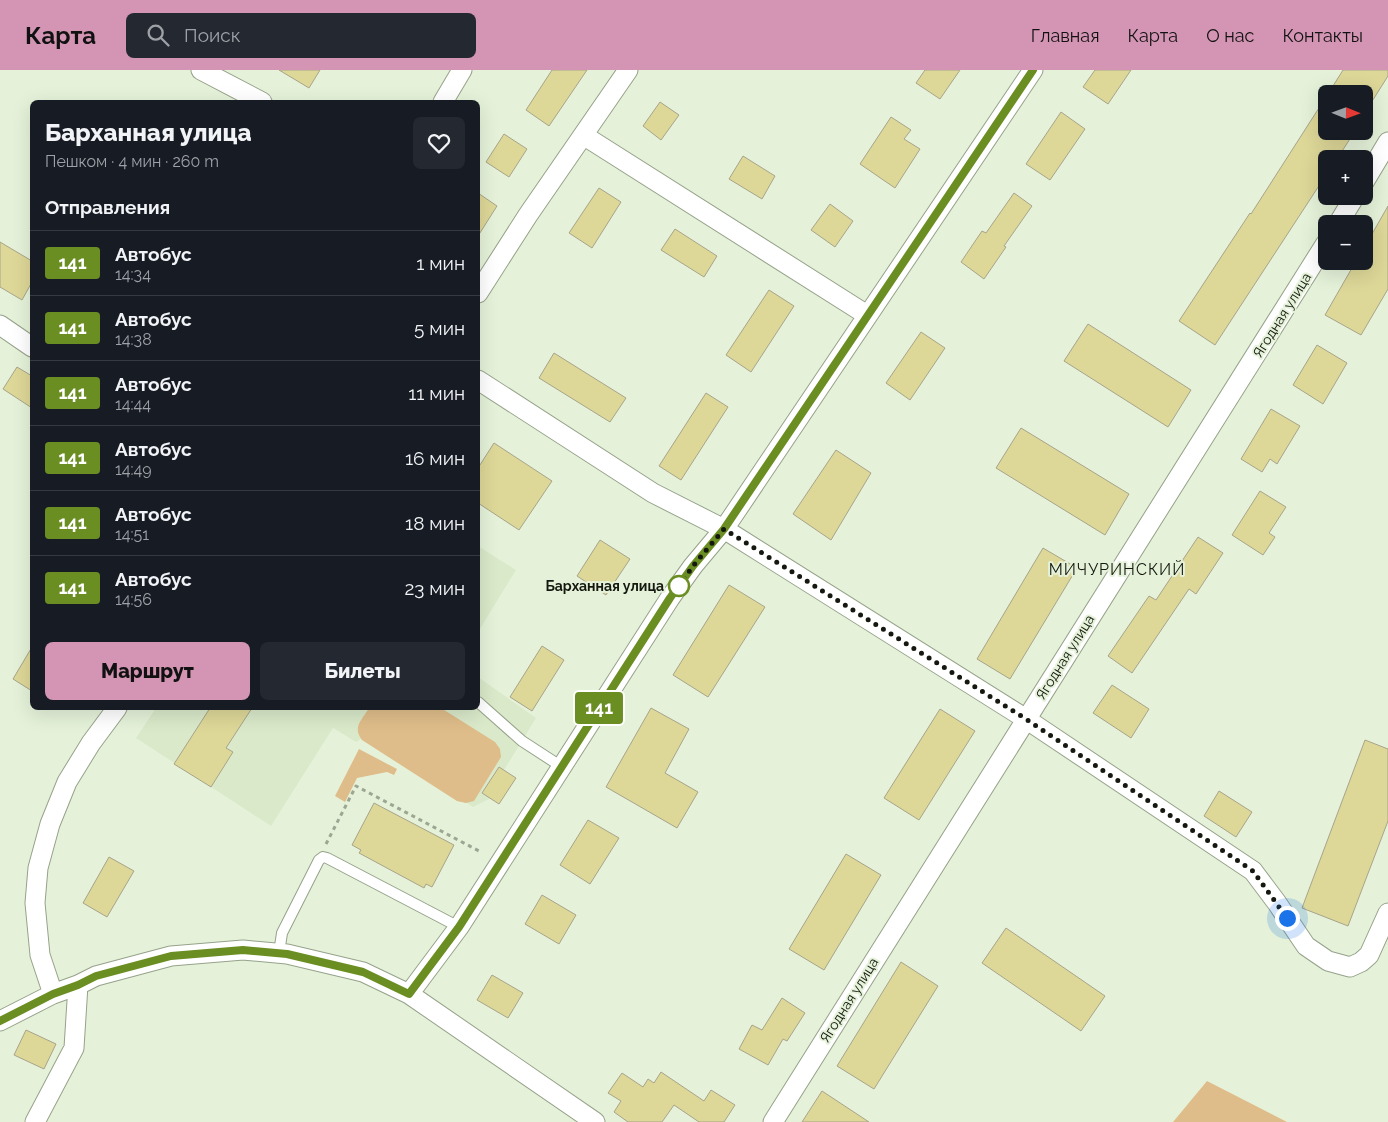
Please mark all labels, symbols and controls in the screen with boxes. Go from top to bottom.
search box [126,13,476,58]
text: Карта [25,21,96,50]
icon: search [144,21,172,49]
text: Поиск [184,24,241,46]
text: Главная [1031,25,1099,46]
text: Карта [1127,25,1178,46]
text: О нас [1206,25,1254,46]
text: Контакты [1282,25,1363,46]
north arrow [1318,85,1372,140]
map controls [1318,85,1373,270]
button: heart [413,117,465,169]
text: Барханная улица [45,118,252,147]
button: + [1318,150,1373,205]
text: Пешком · 4 мин · 260 m [45,152,219,171]
text: Отправления [45,196,170,218]
button: − [1318,215,1373,270]
text: Автобус [115,243,192,265]
text: 141 [58,252,87,273]
text: 1 мин [416,252,465,274]
text: 14:34 [115,265,151,284]
street label: Ягодная улица [1250,270,1314,360]
text: Автобус [115,308,192,330]
text: 141 [58,317,87,338]
text: 5 мин [414,317,465,339]
text: 14:38 [115,330,152,349]
text: Автобус [115,373,192,395]
text: 141 [58,382,87,403]
text: 11 мин [408,382,465,404]
text: 14:44 [115,395,151,414]
text: Автобус [115,438,192,460]
text: 141 [58,447,87,468]
text: 16 мин [405,447,465,469]
text: 14:49 [115,460,152,479]
text: Автобус [115,503,192,525]
text: 141 [58,512,87,533]
text: 18 мин [405,512,465,534]
text: 14:51 [115,525,149,544]
district label: МИЧУРИНСКИЙ [1049,560,1185,579]
text: Автобус [115,568,192,590]
marker: Барханная улица [668,575,690,597]
text: 141 [58,577,87,598]
text: 23 мин [404,577,465,599]
place label: Барханная улица [545,578,664,594]
text: 14:56 [115,590,152,609]
street label: Ягодная улица [1033,612,1097,702]
button: Маршрут [45,642,250,700]
button: Билеты [260,642,465,700]
line badge: 141 [570,692,628,724]
text: 141 [585,697,613,718]
your location [1275,906,1300,931]
street label: Ягодная улица [817,955,881,1045]

